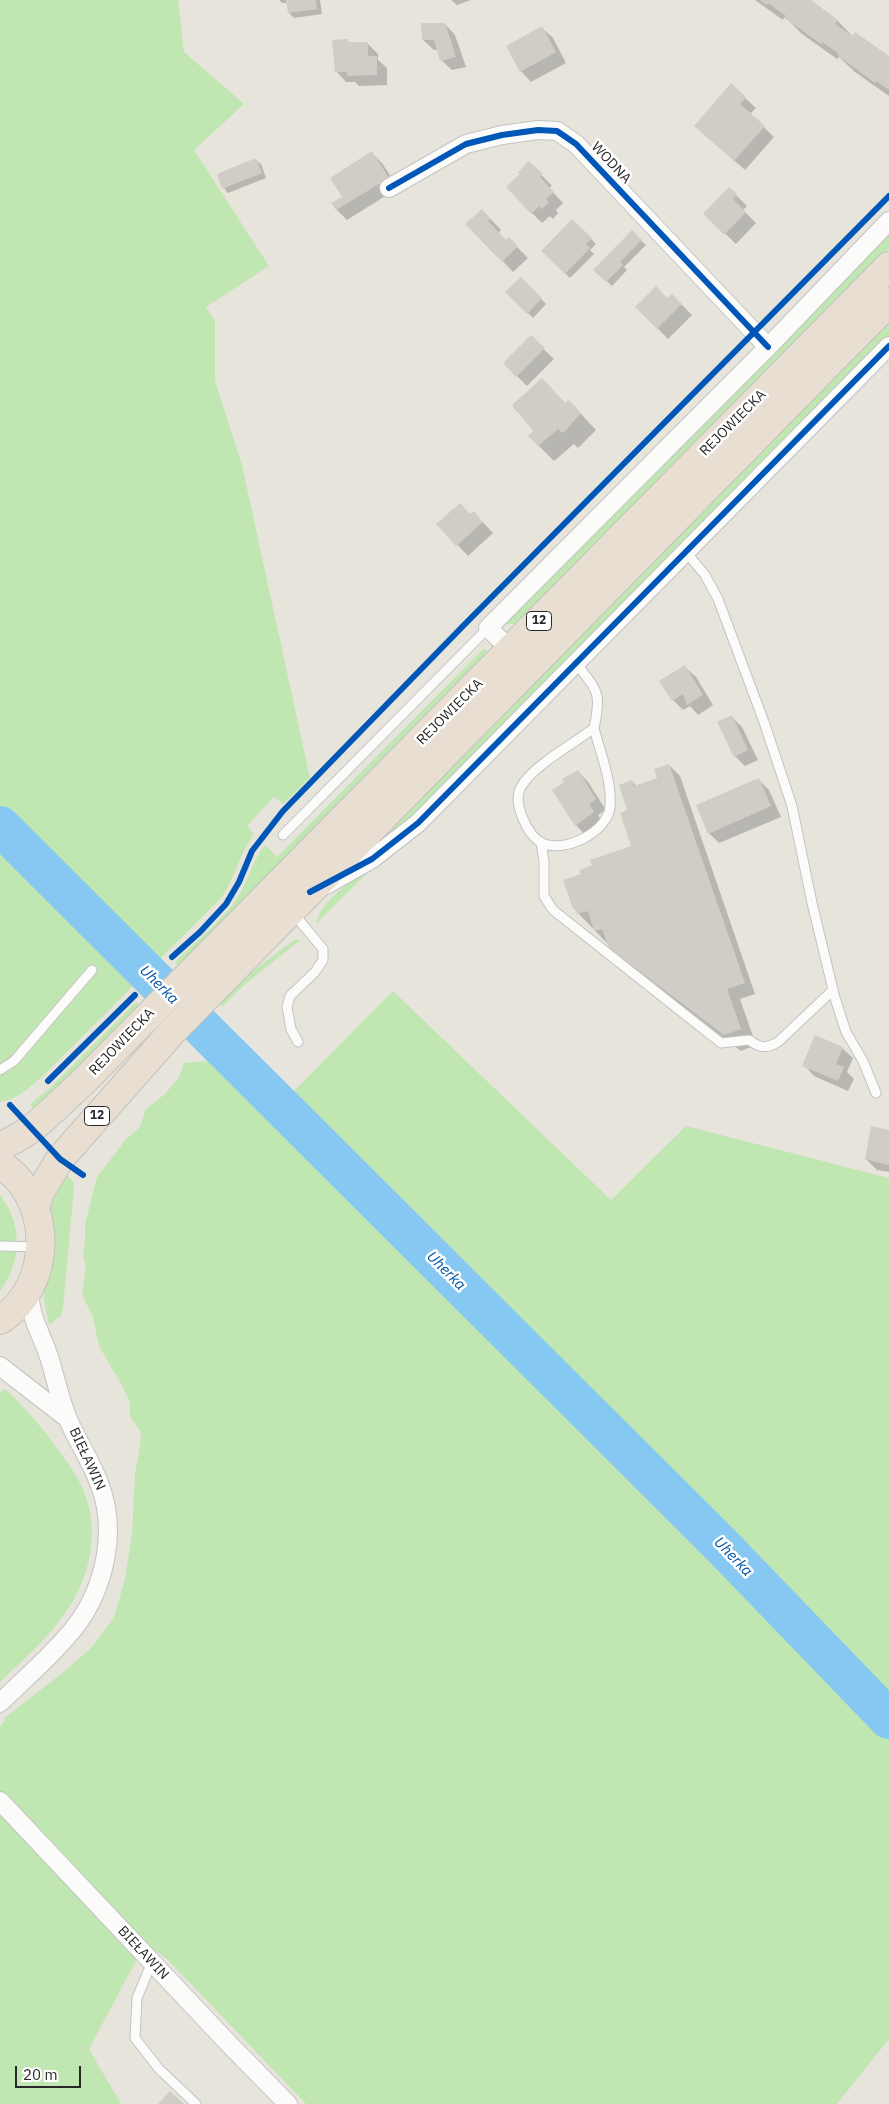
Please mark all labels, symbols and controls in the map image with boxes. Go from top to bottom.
street label: WODNA [588,139,634,187]
street label: REJOWIECKA [696,386,770,460]
road number: 12 [526,612,552,630]
street label: REJOWIECKA [413,675,487,749]
water label: Uherka [136,962,182,1008]
street label: REJOWIECKA [86,1005,158,1079]
road number: 12 [84,1106,110,1126]
water label: Uherka [423,1248,469,1294]
street label: BIEŁAWIN [65,1425,109,1493]
water label: Uherka [710,1534,756,1580]
street label: BIEŁAWIN [114,1923,172,1983]
scale bar [18,2056,84,2088]
text: 20 m [23,2065,58,2084]

